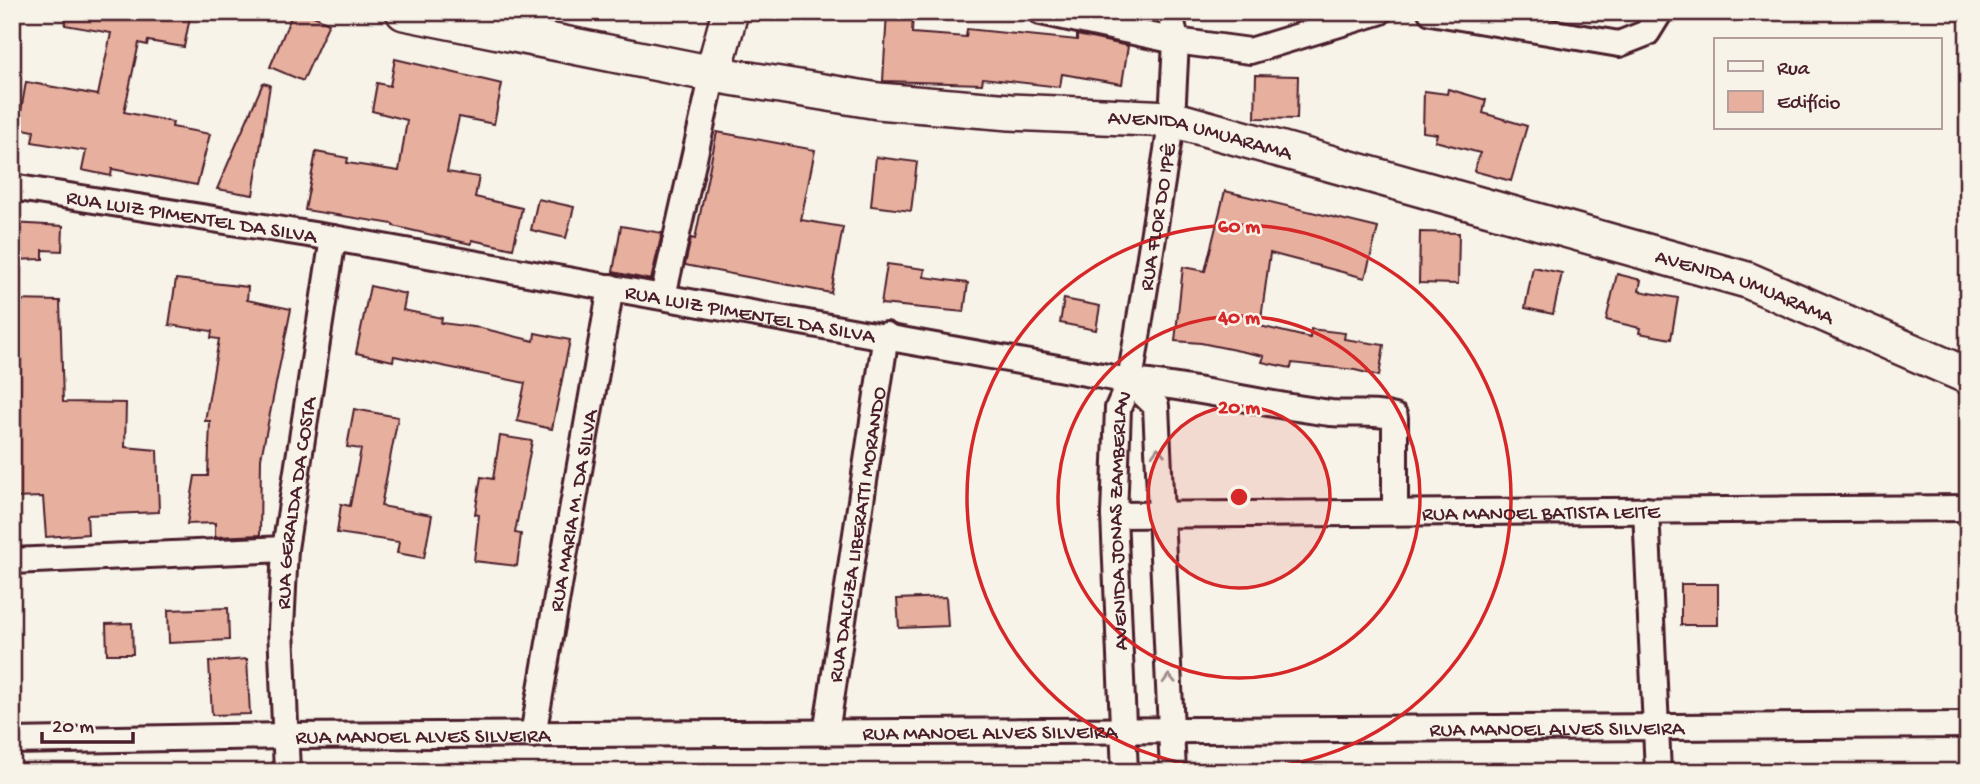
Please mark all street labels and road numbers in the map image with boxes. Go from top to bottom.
street label: AVENIDA UMUARAMA [1107,107,1296,168]
street label: RUA FLOR DO IPÊ [1136,141,1184,293]
street label: RUA LUIZ PIMENTEL DA SILVA [64,187,320,252]
street label: AVENIDA UMUARAMA [1652,246,1838,333]
street label: RUA LUIZ PIMENTEL DA SILVA [623,282,878,351]
street label: RUA DALCIZA LIBERATTI MORANDO [825,385,894,684]
street label: AVENIDA JONAS ZAMBERLAN [1105,388,1140,651]
street label: RUA GERALDA DA COSTA [273,394,325,610]
street label: RUA MARIA M. DA SILVA [546,406,606,614]
street label: RUA MANOEL BATISTA LEITE [1422,502,1661,528]
street label: RUA MANOEL ALVES SILVEIRA [1429,718,1686,745]
street label: RUA MANOEL ALVES SILVEIRA [862,722,1119,748]
street label: RUA MANOEL ALVES SILVEIRA [295,725,552,752]

